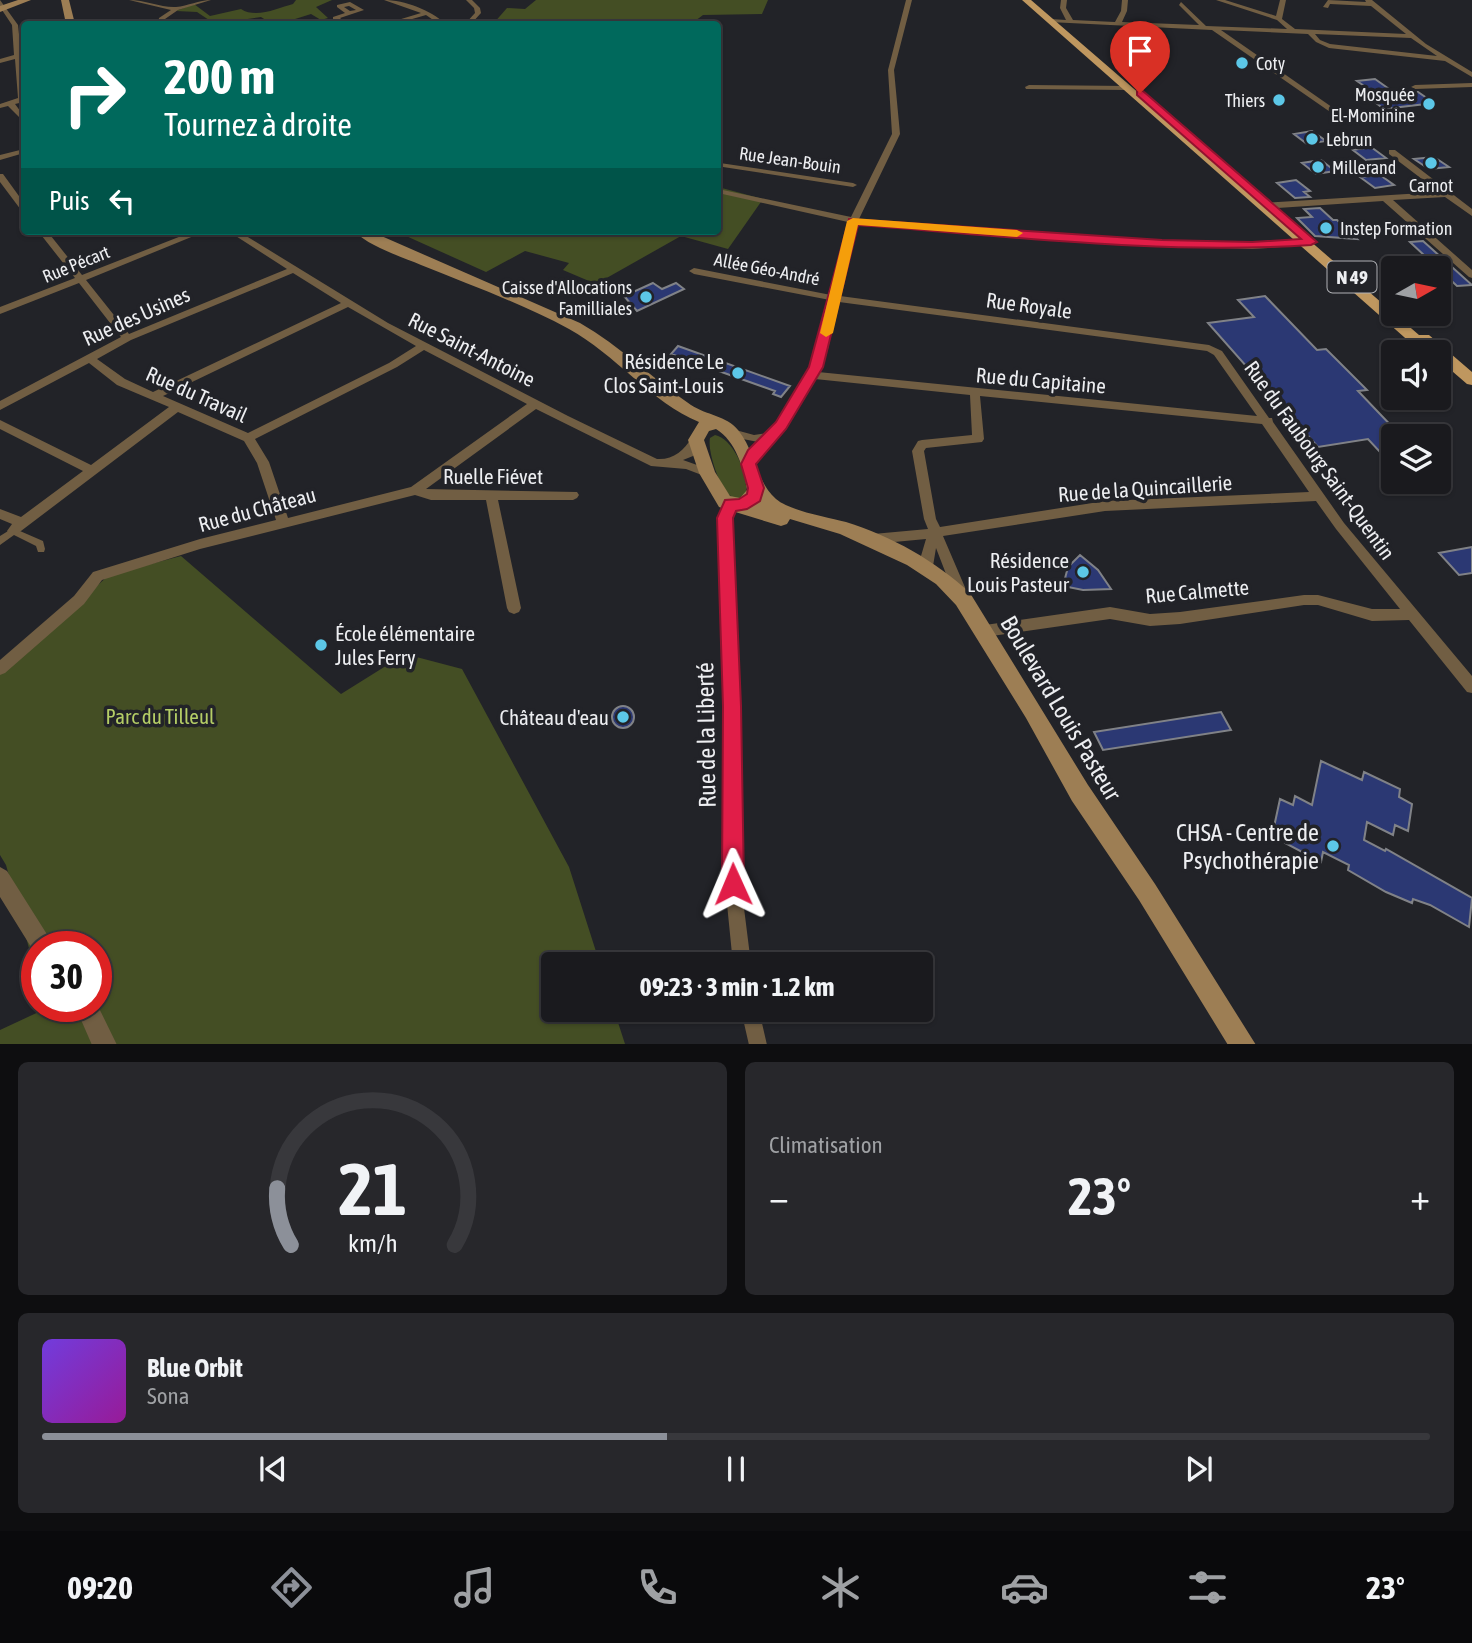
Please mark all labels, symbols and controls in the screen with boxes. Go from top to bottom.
pin [1110,21,1170,93]
icon: arrive [1121,32,1159,70]
text: 200 m [164,48,275,104]
icon: right [49,49,140,140]
place label: Coty [1256,53,1285,74]
marker: Coty [1234,55,1250,71]
place label: Mosquée El-Mominine [1331,84,1415,126]
place label: Thiers [1225,90,1265,111]
marker: Thiers [1271,92,1287,108]
marker: Mosquée El-Mominine [1421,96,1437,112]
text: Tournez à droite [164,106,352,143]
place label: Lebrun [1326,129,1372,150]
marker: Lebrun [1304,131,1320,147]
street label: Rue Jean-Bouin [738,142,842,178]
marker: Carnot [1423,155,1439,171]
place label: Millerand [1332,157,1396,178]
marker: Millerand [1310,159,1326,175]
place label: Carnot [1409,175,1453,196]
icon: left [103,182,141,220]
text: Puis [49,186,89,216]
place label: Instep Formation [1340,218,1452,239]
marker: Instep Formation [1318,220,1334,236]
street label: Rue Pécart [39,241,113,287]
street label: Allée Géo-André [712,248,822,290]
north arrow [1381,256,1451,326]
map controls [1381,256,1451,494]
road number: N 49 [1328,262,1376,292]
place label: Caisse d'Allocations Familliales [502,277,632,319]
street label: Rue des Usines [79,282,193,350]
street label: Rue Royale [985,287,1073,323]
marker: Caisse d'Allocations Familliales [638,289,654,305]
street label: Rue Saint-Antoine [405,307,539,391]
button: sound [1381,340,1451,410]
place label: Résidence Le Clos Saint-Louis [604,349,724,397]
street label: Rue du Faubourg Saint-Quentin [1240,356,1400,564]
street label: Rue du Travail [143,361,252,427]
street label: Rue du Capitaine [975,362,1107,398]
marker: Résidence Le Clos Saint-Louis [730,365,746,381]
button: layers [1381,424,1451,494]
street label: Ruelle Fiévet [443,464,543,488]
street label: Rue de la Quincaillerie [1057,470,1233,506]
street label: Rue du Château [196,482,318,536]
place label: Résidence Louis Pasteur [967,548,1070,596]
marker: Résidence Louis Pasteur [1075,564,1091,580]
street label: Rue Calmette [1144,575,1250,607]
street label: Boulevard Louis Pasteur [995,611,1127,806]
place label: École élémentaire Jules Ferry [335,621,475,669]
marker: École élémentaire Jules Ferry [313,637,329,653]
street label: Rue de la Liberté [691,662,721,808]
park label: Parc du Tilleul [105,704,215,728]
place label: Château d'eau [499,705,609,729]
marker: Château d'eau [615,709,631,725]
place label: CHSA - Centre de Psychothérapie [1176,819,1319,874]
marker: CHSA - Centre de Psychothérapie [1325,838,1341,854]
position arrow [696,847,770,921]
speed limit sign: 30 [21,931,112,1022]
text: 09:23 · 3 min · 1.2 km [640,972,834,1002]
text: Climatisation [769,1132,883,1158]
text: 21 [338,1147,407,1230]
text: 23° [1068,1166,1131,1226]
text: − [769,1175,789,1218]
text: + [1410,1175,1430,1218]
text: km/h [348,1228,397,1256]
text: Blue Orbit [147,1353,243,1383]
text: Sona [147,1383,189,1409]
icon: previous [254,1450,292,1488]
icon: pause [717,1450,755,1488]
icon: next [1180,1450,1218,1488]
icon: directions [267,1563,316,1612]
icon: music [450,1563,499,1612]
icon: phone [633,1563,682,1612]
icon: climate [816,1563,865,1612]
icon: car [1000,1563,1049,1612]
icon: filters [1183,1563,1232,1612]
text: 09:20 [67,1569,133,1606]
text: 23° [1366,1569,1405,1606]

